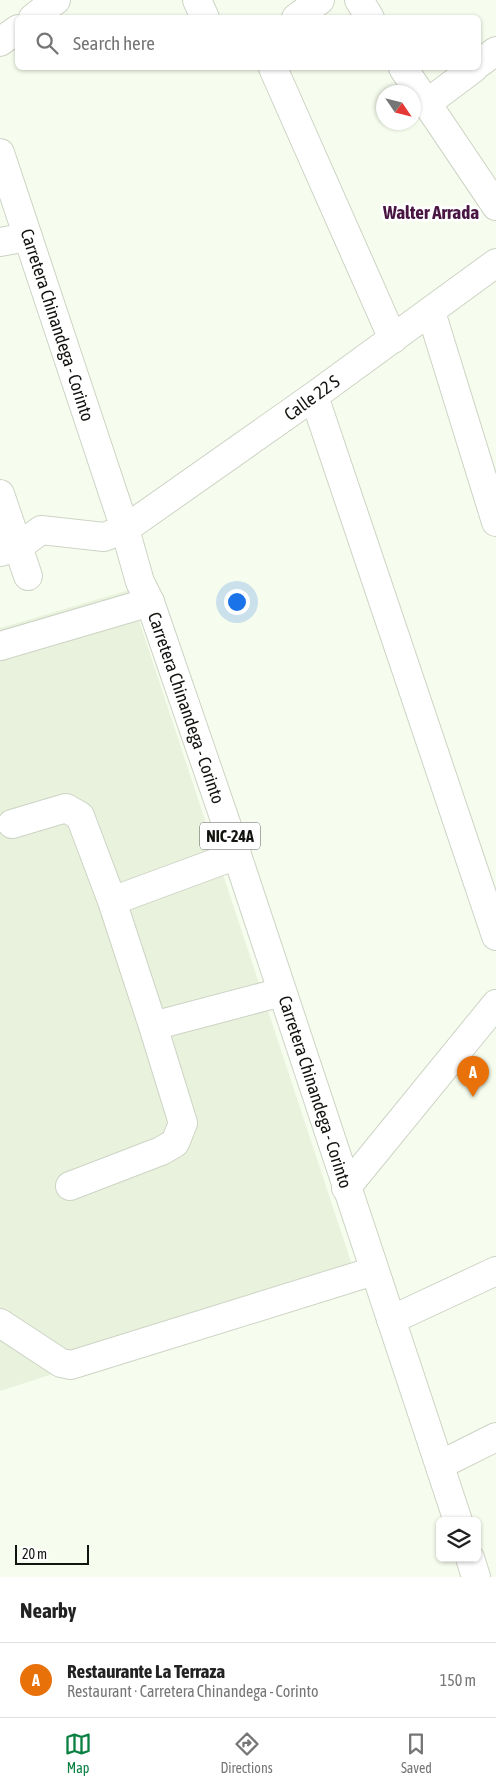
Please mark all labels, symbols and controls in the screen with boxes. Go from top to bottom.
search box [15,15,481,70]
icon: search [33,29,61,57]
text: Search here [73,32,155,54]
north arrow [376,85,421,130]
district label: Walter Arrada [382,201,479,223]
street label: Carretera Chinandega - Corinto [16,226,99,424]
street label: Calle 22 S [280,370,344,425]
your location [224,589,250,615]
street label: Carretera Chinandega - Corinto [144,609,229,806]
road number: NIC-24A [200,822,260,849]
street label: Carretera Chinandega - Corinto [274,993,357,1191]
pin: A [457,1056,489,1097]
map controls [436,1517,481,1562]
button: layers [436,1517,481,1562]
scale bar [15,1542,89,1565]
text: 20 m [22,1546,47,1562]
text: Nearby [20,1598,76,1622]
text: Restaurante La Terraza [67,1660,225,1682]
text: A [32,1671,40,1689]
text: 150 m [440,1671,476,1689]
text: Restaurant · Carretera Chinandega - Corinto [67,1682,318,1700]
tab: Map [64,1730,92,1776]
tab: Directions [220,1730,273,1776]
tab: Saved [401,1730,432,1776]

